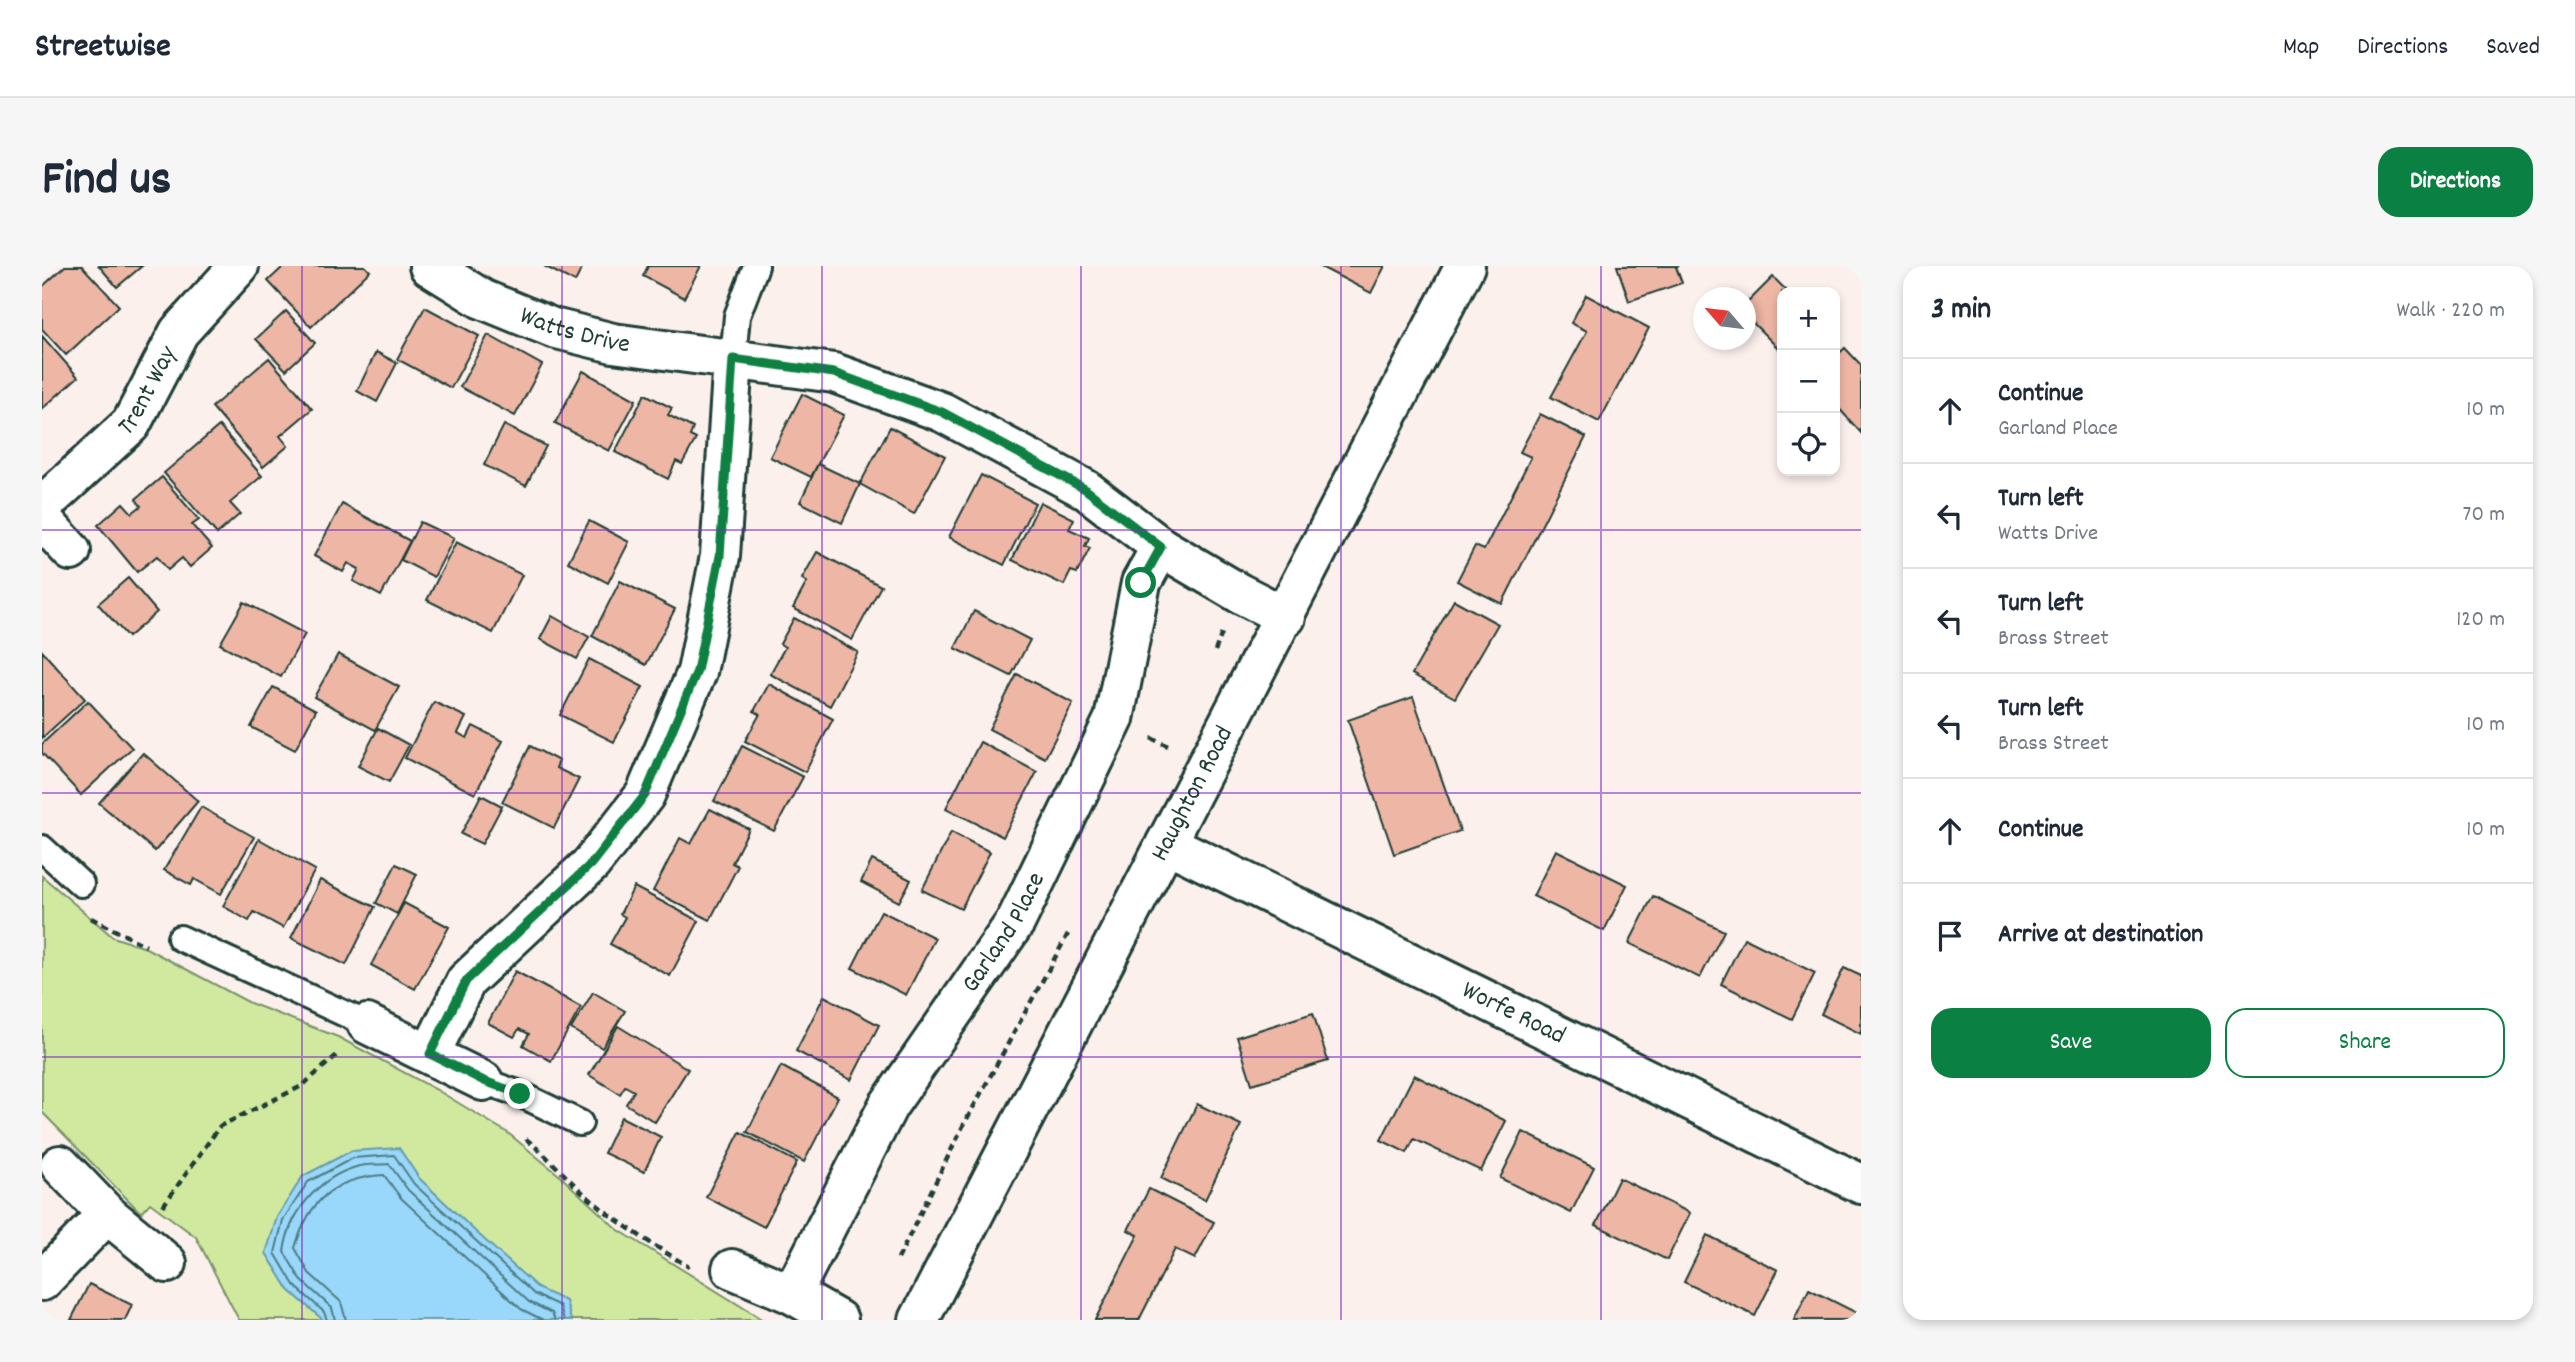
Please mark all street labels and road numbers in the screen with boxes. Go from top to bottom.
street label: Watts Drive [514,298,632,364]
street label: Trent Way [110,339,187,445]
street label: Haughton Road [1142,720,1243,868]
street label: Garland Place [953,866,1055,1001]
street label: Worfe Road [1455,972,1572,1055]

